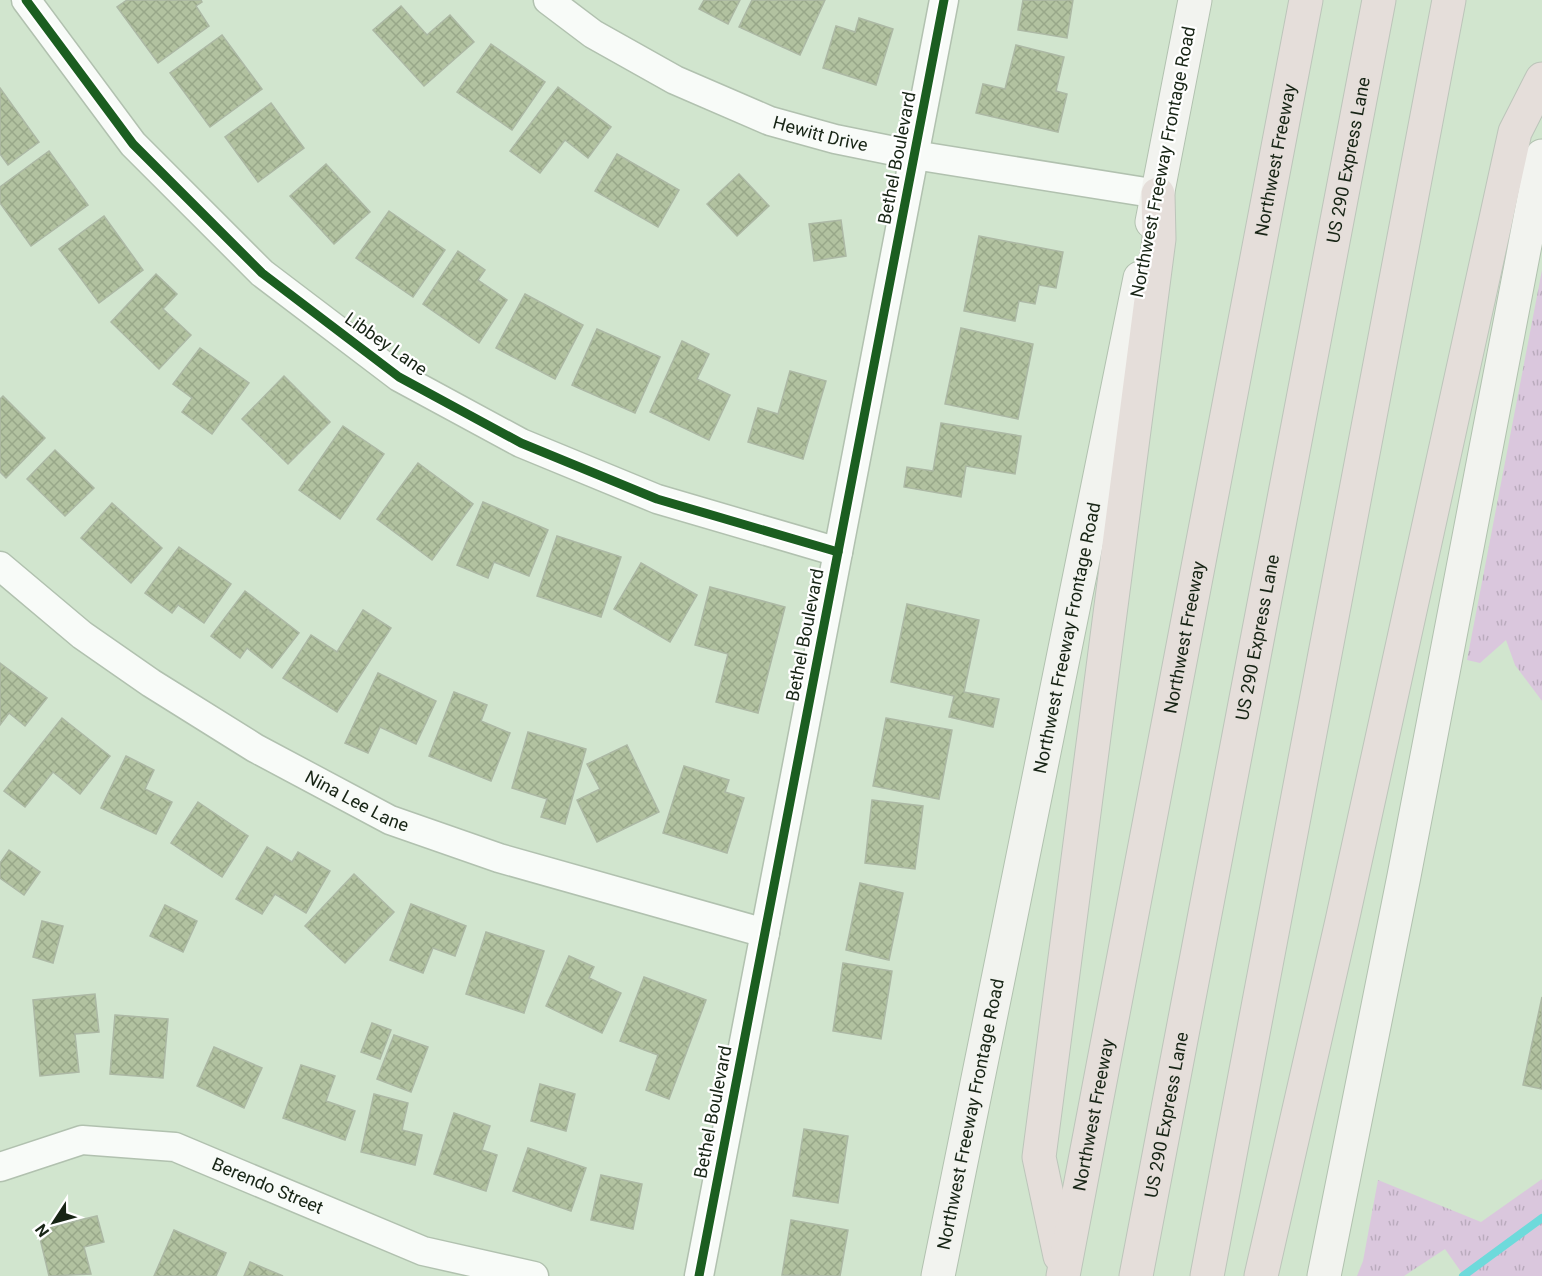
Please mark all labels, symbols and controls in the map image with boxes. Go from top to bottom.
street label: Northwest Freeway Frontage Road [1126,24,1199,299]
street label: US 290 Express Lane [1322,75,1374,245]
street label: Northwest Freeway [1250,82,1300,238]
street label: Bethel Boulevard [873,90,920,226]
street label: Hewitt Drive [771,111,870,155]
street label: Libbey Lane [341,308,431,380]
street label: Northwest Freeway Frontage Road [1029,500,1104,775]
street label: US 290 Express Lane [1231,553,1283,722]
street label: Northwest Freeway [1159,559,1209,715]
street label: Bethel Boulevard [781,567,828,703]
street label: Nina Lee Lane [302,766,412,836]
street label: Northwest Freeway Frontage Road [933,977,1008,1252]
street label: US 290 Express Lane [1140,1030,1192,1200]
street label: Northwest Freeway [1068,1036,1118,1193]
street label: Bethel Boulevard [689,1044,736,1180]
street label: Berendo Street [209,1153,327,1218]
north arrow [24,1192,84,1252]
text: N [31,1220,53,1241]

